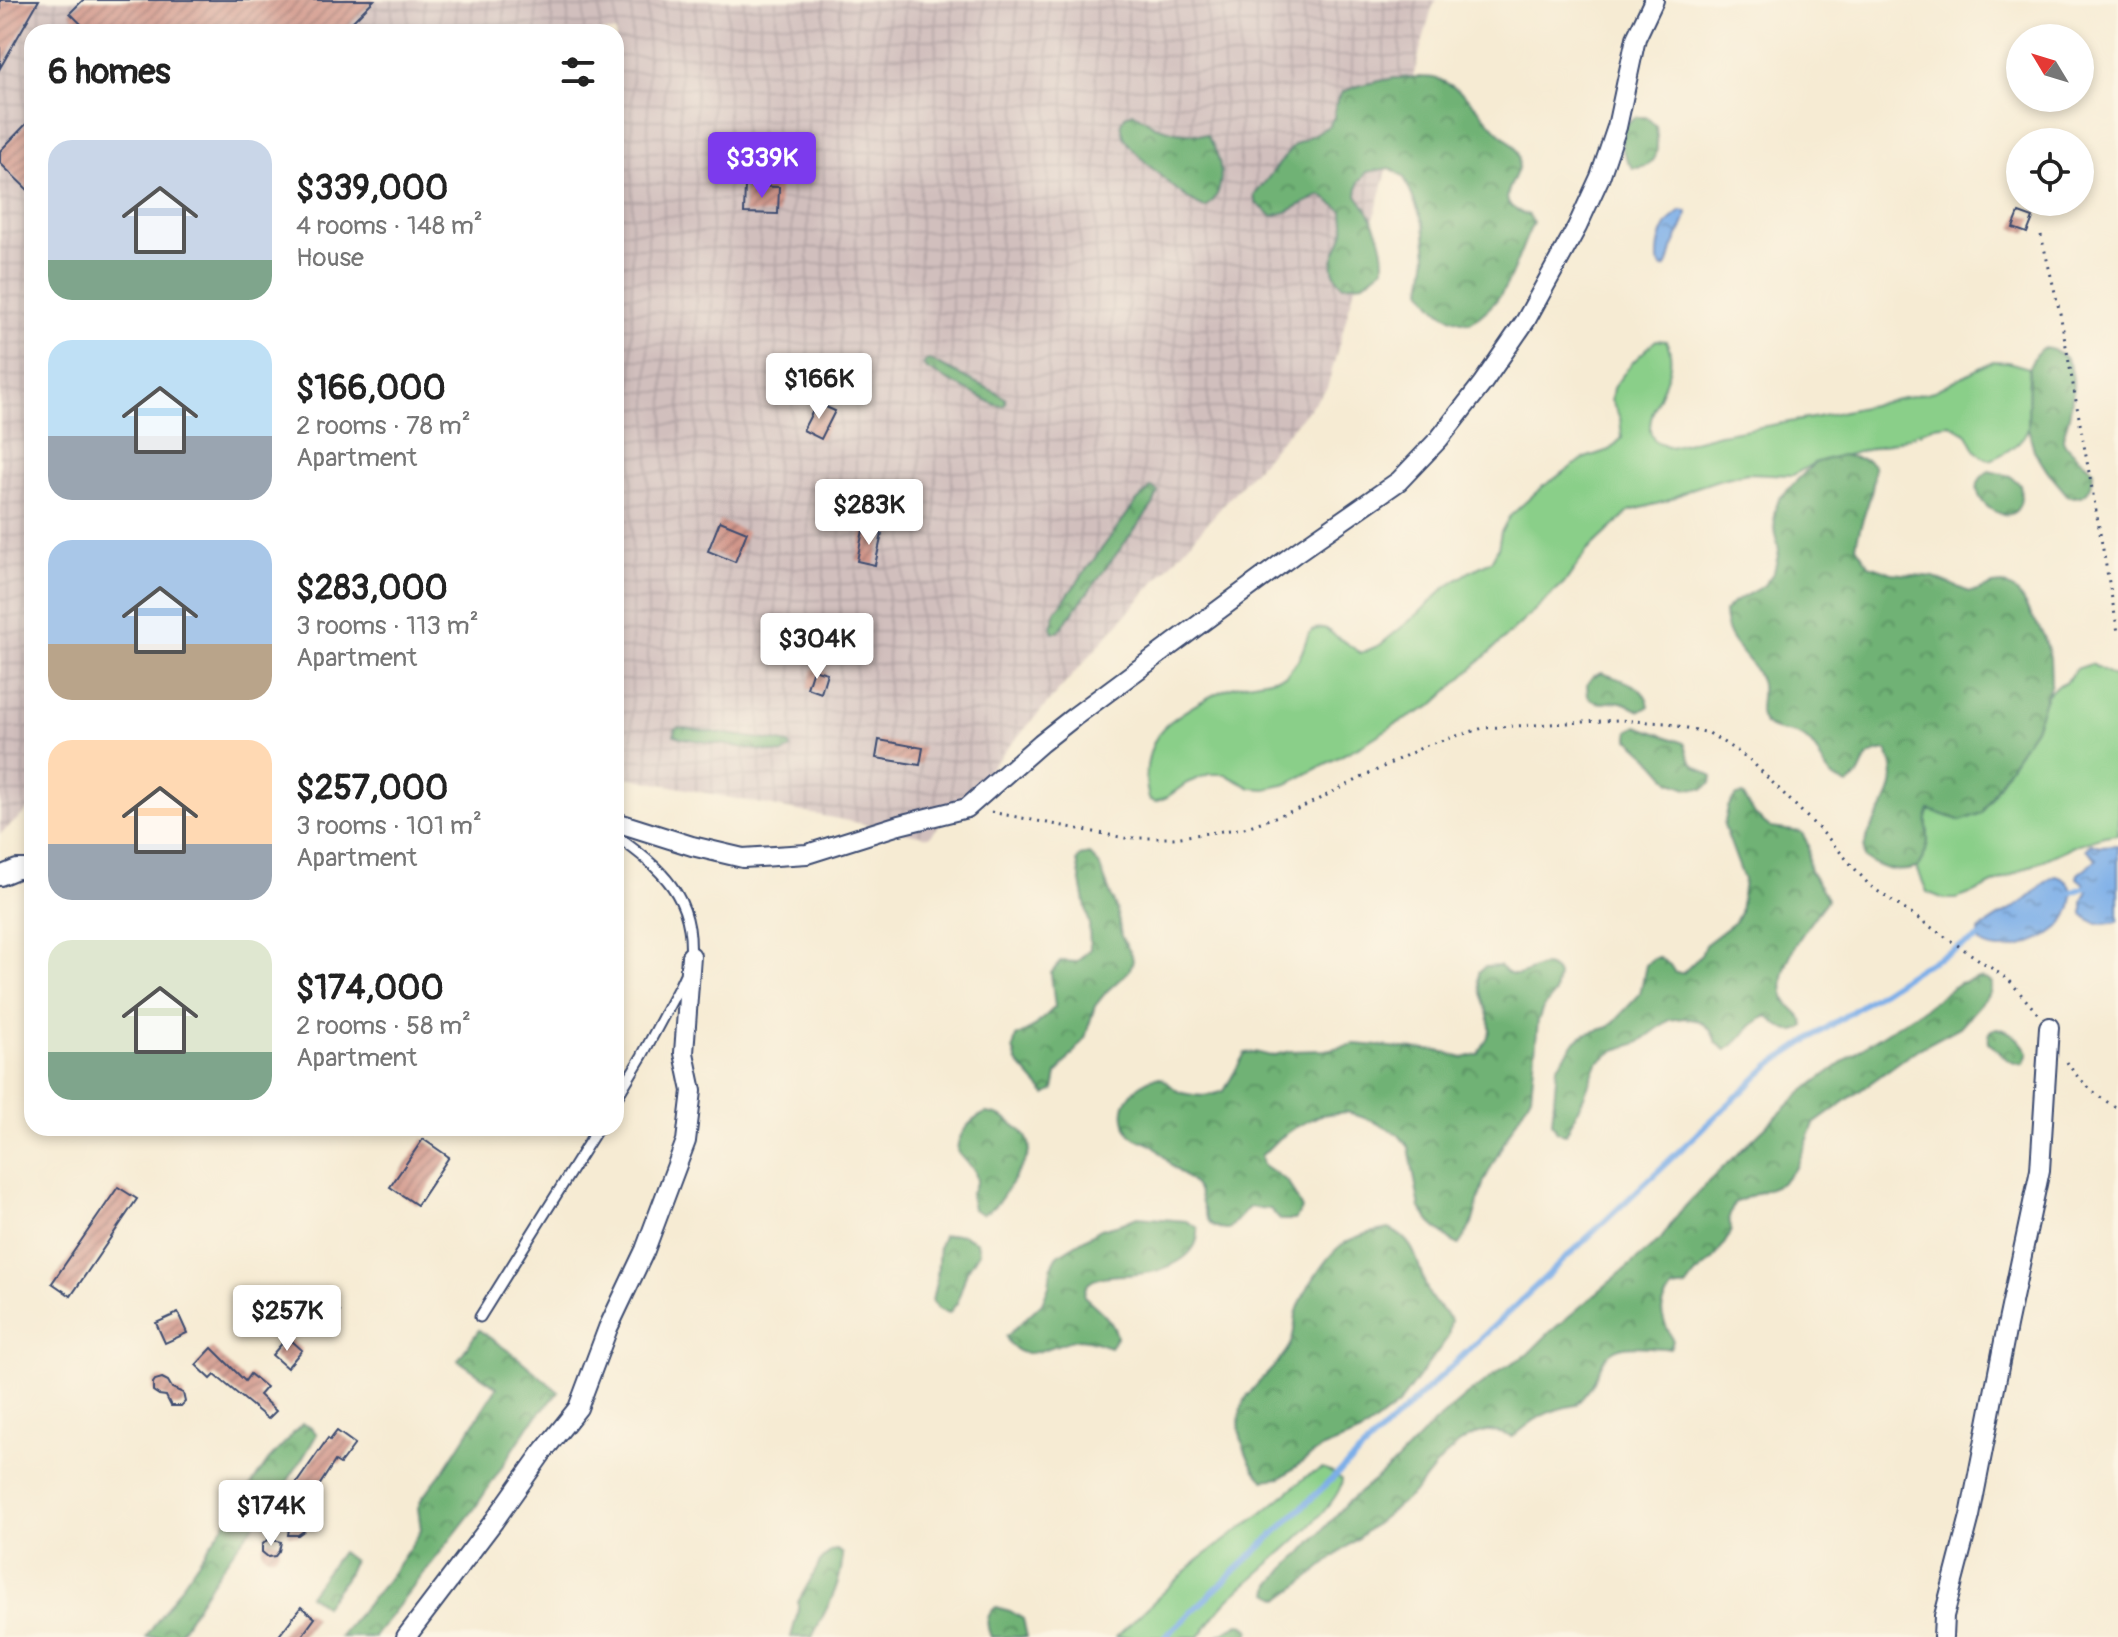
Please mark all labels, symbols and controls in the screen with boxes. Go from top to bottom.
north arrow [2006,24,2094,112]
map controls [2006,24,2094,216]
icon: filters [556,50,600,94]
text: 6 homes [48,51,171,94]
button: locate [2006,128,2094,216]
pin: $339K [706,132,818,200]
text: $339K [726,142,798,174]
text: $339,000 [296,167,448,210]
icon: home [112,172,208,268]
text: 4 rooms · 148 m² [296,210,483,242]
text: House [296,242,364,274]
pin: $166K [763,353,875,421]
text: $166K [784,363,854,395]
text: $166,000 [296,367,446,410]
icon: home [112,372,208,468]
text: 2 rooms · 78 m² [296,410,471,442]
text: Apartment [296,442,417,474]
pin: $283K [813,479,925,547]
text: $283K [833,489,905,521]
text: $283,000 [296,567,448,610]
icon: home [112,572,208,668]
text: 3 rooms · 113 m² [296,610,479,642]
pin: $304K [761,613,873,681]
text: $304K [778,623,856,655]
text: Apartment [296,642,417,674]
text: $257,000 [296,767,448,810]
icon: home [112,772,208,868]
text: 3 rooms · 101 m² [296,810,482,842]
text: Apartment [296,842,417,874]
text: $174,000 [296,967,444,1010]
icon: home [112,972,208,1068]
text: 2 rooms · 58 m² [296,1010,471,1042]
text: Apartment [296,1042,417,1074]
pin: $257K [231,1285,343,1353]
text: $257K [251,1295,323,1327]
pin: $174K [215,1480,327,1548]
text: $174K [237,1490,305,1522]

